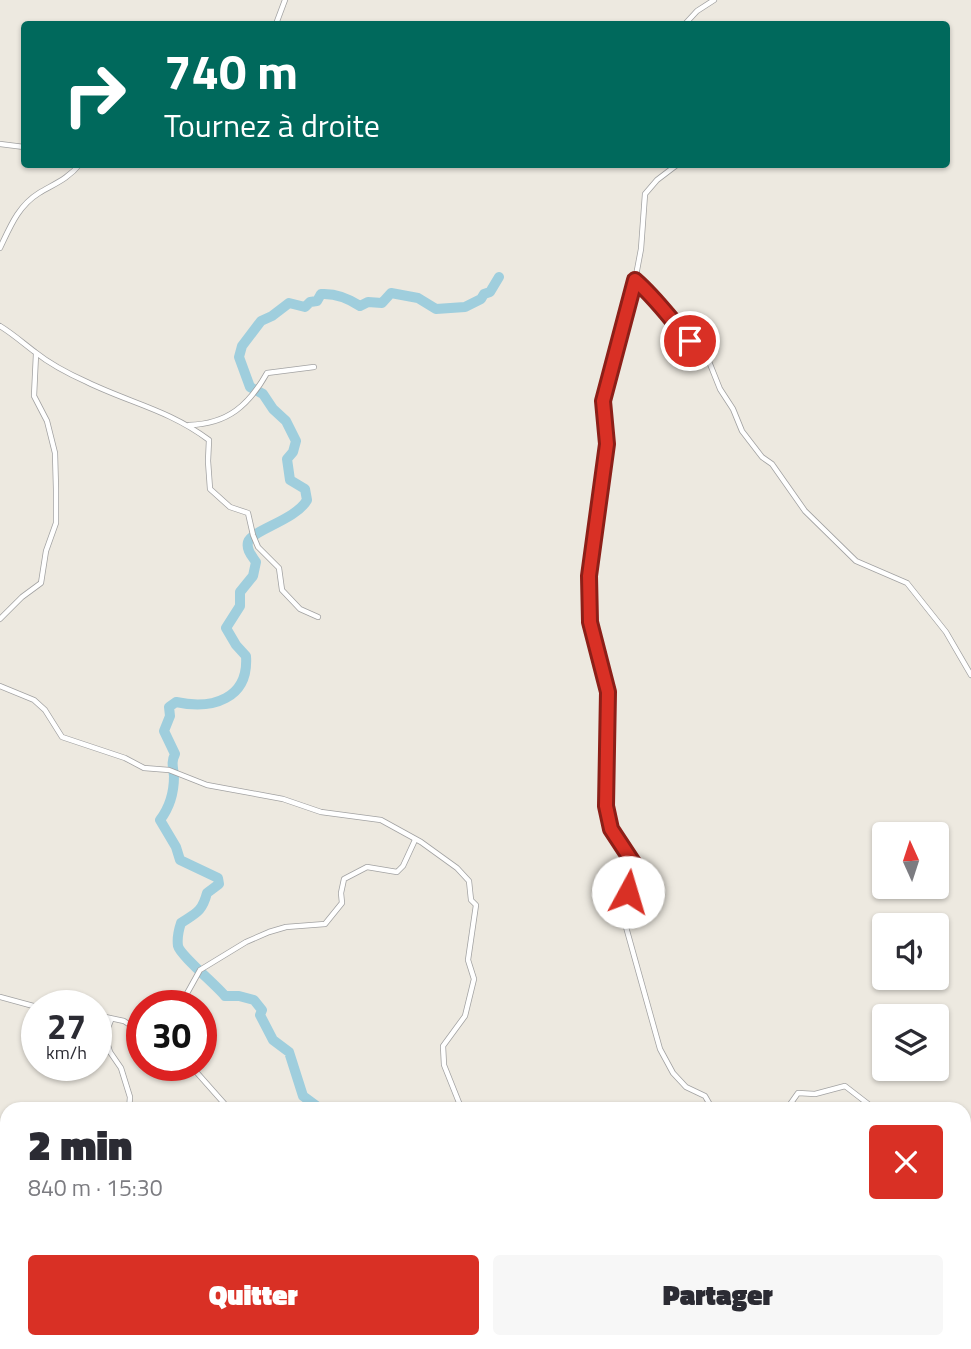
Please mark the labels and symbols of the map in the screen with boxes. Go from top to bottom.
pin [660,311,720,371]
north arrow [872,822,948,900]
position arrow [591,855,665,929]
speed limit sign: 30 [126,990,217,1081]

